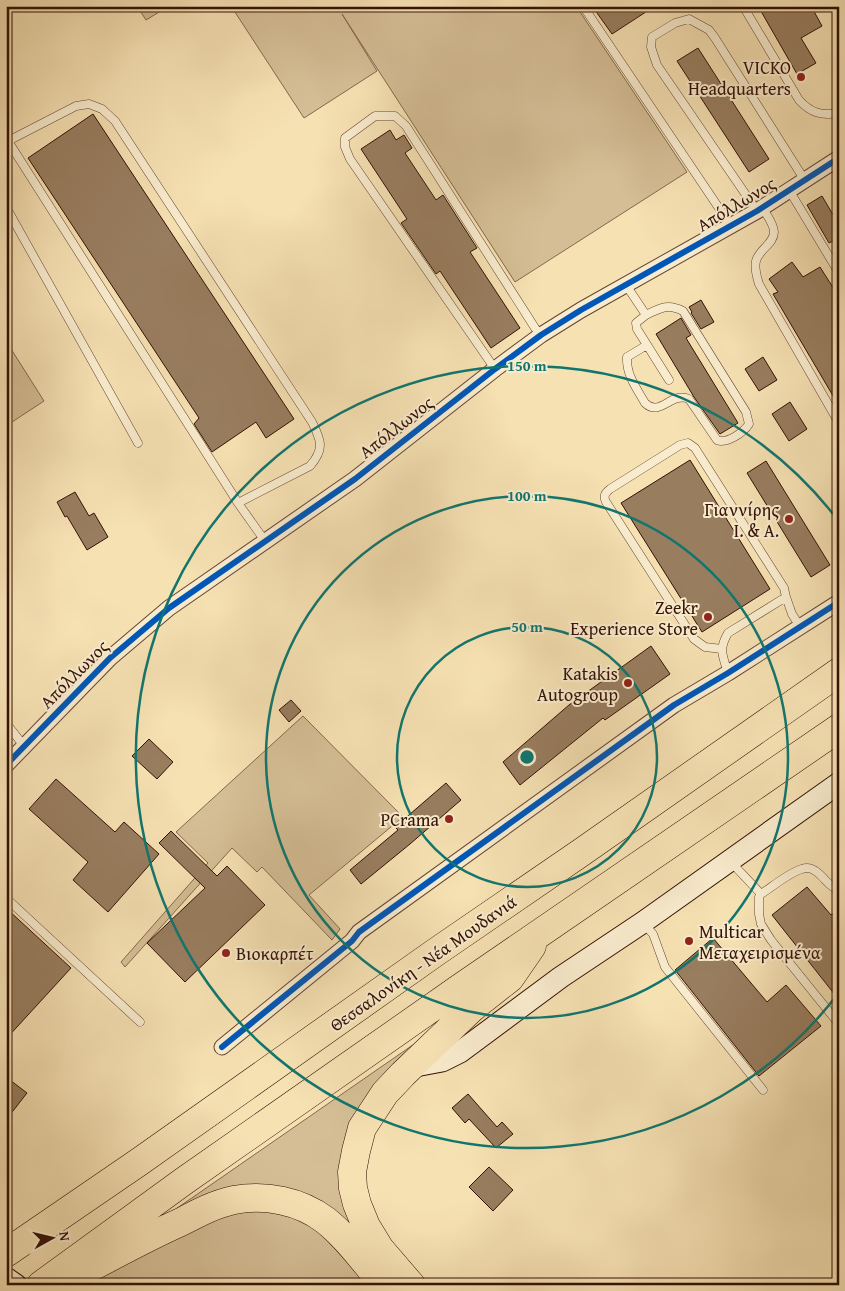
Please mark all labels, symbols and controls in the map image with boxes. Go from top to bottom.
place label: VICKO Headquarters [688,54,791,102]
marker: VICKO Headquarters [795,71,807,83]
street label: Απόλλωνος [691,170,781,238]
text: 150 m [507,355,547,376]
street label: Απόλλωνος [353,389,439,465]
text: 100 m [507,485,547,506]
place label: Γιαννίρης Ι. & Α. [705,496,779,544]
marker: Γιαννίρης Ι. & Α. [783,513,795,525]
place label: Zeekr Experience Store [570,594,699,642]
marker: Zeekr Experience Store [702,611,714,623]
text: 50 m [511,616,543,637]
street label: Απόλλωνος [33,633,115,715]
place label: Katakis Autogroup [537,660,618,708]
marker: Katakis Autogroup [622,677,634,689]
centre of rings [518,748,536,766]
place label: PCrama [381,806,439,833]
marker: PCrama [443,813,455,825]
street label: Θεσσαλονίκη - Νέα Μουδανιά [324,888,522,1038]
place label: Multicar Μεταχειρισμένα [699,918,821,966]
marker: Multicar Μεταχειρισμένα [683,935,695,947]
place label: Βιοκαρπέτ [236,940,314,967]
marker: Βιοκαρπέτ [220,947,232,959]
north arrow [28,1214,78,1264]
text: N [54,1230,76,1243]

